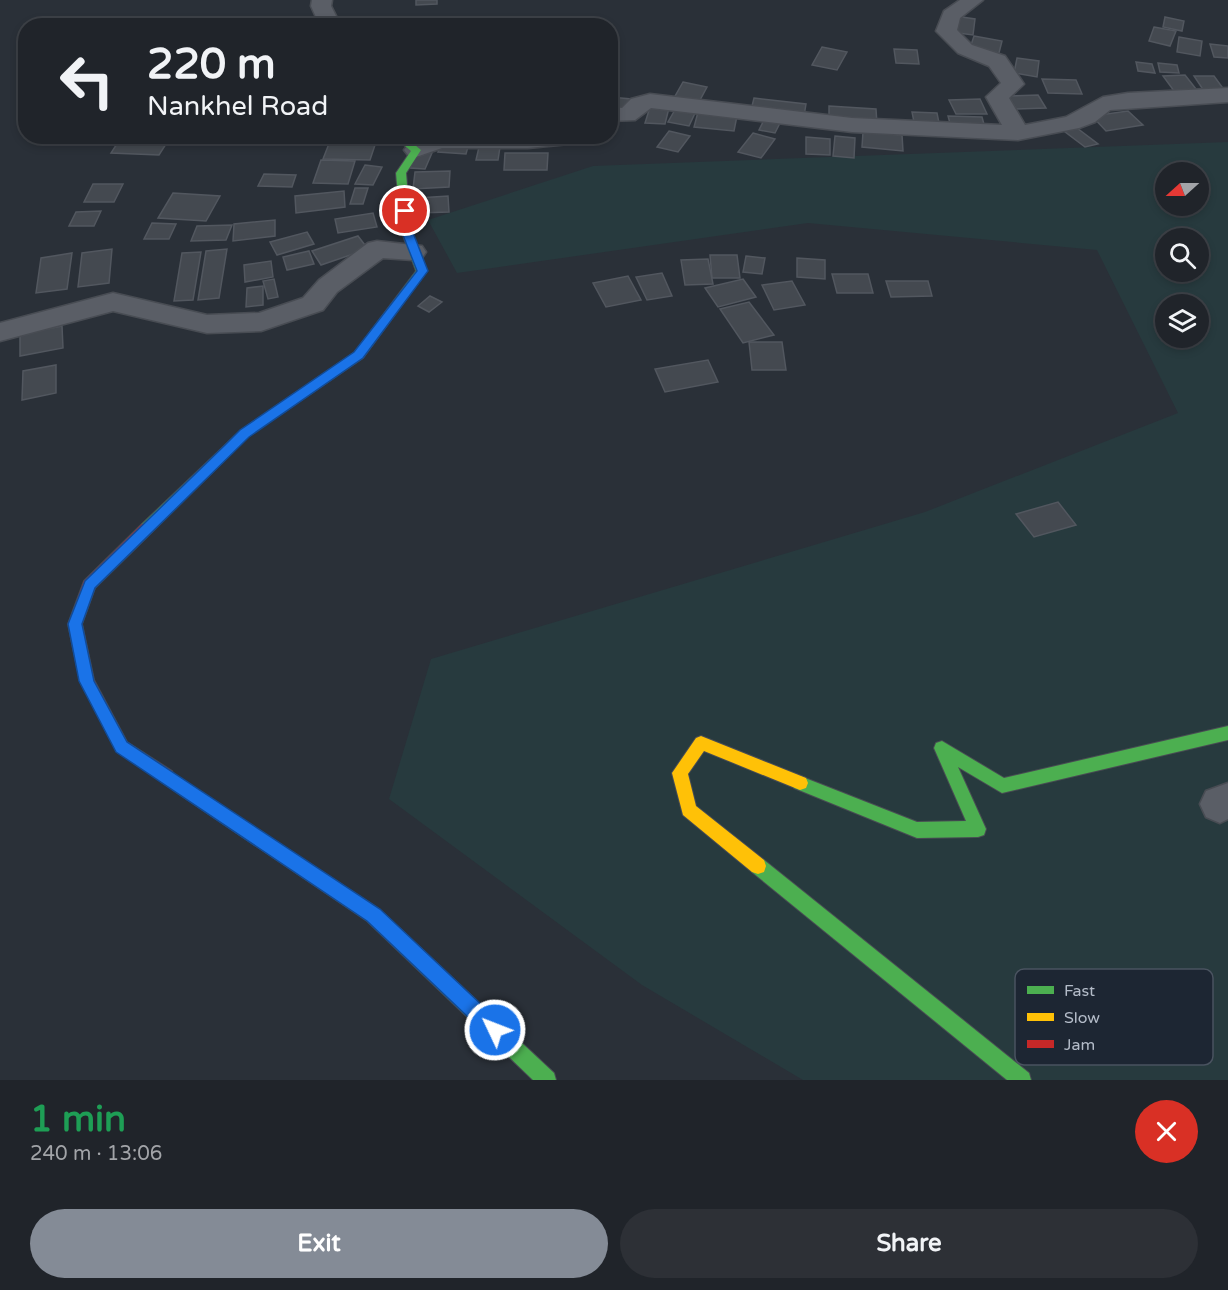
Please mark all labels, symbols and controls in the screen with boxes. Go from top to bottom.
text: 220 m [147,39,276,90]
icon: left [48,42,126,120]
text: Nankhel Road [147,90,328,123]
north arrow [1155,162,1209,216]
map controls [1155,162,1209,348]
pin [379,185,430,236]
icon: arrive [388,194,421,227]
button: search [1155,228,1209,282]
button: layers [1155,294,1209,348]
legend [1015,969,1213,1065]
text: Fast [1064,981,1095,1001]
position arrow [463,998,527,1062]
text: Slow [1064,1008,1100,1028]
text: Jam [1064,1035,1095,1055]
text: 1 min [30,1098,126,1141]
button: close [1135,1100,1198,1163]
text: 240 m · 13:06 [30,1142,162,1166]
button: Exit [30,1209,608,1278]
button: Share [620,1209,1198,1278]

